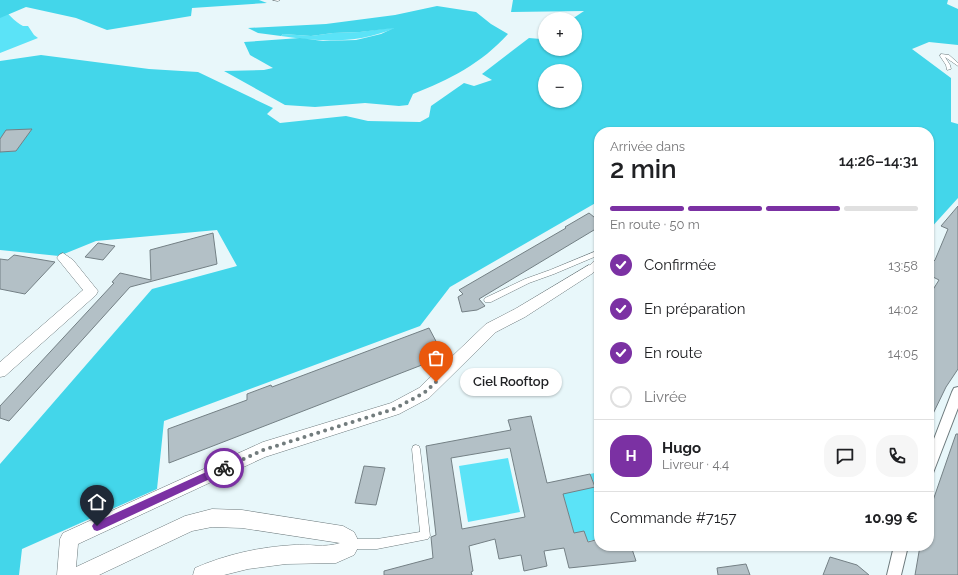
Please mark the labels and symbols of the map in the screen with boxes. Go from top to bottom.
pin [419,341,453,382]
callout: Ciel Rooftop [460,368,562,396]
courier [204,448,244,488]
pin [80,485,114,526]

